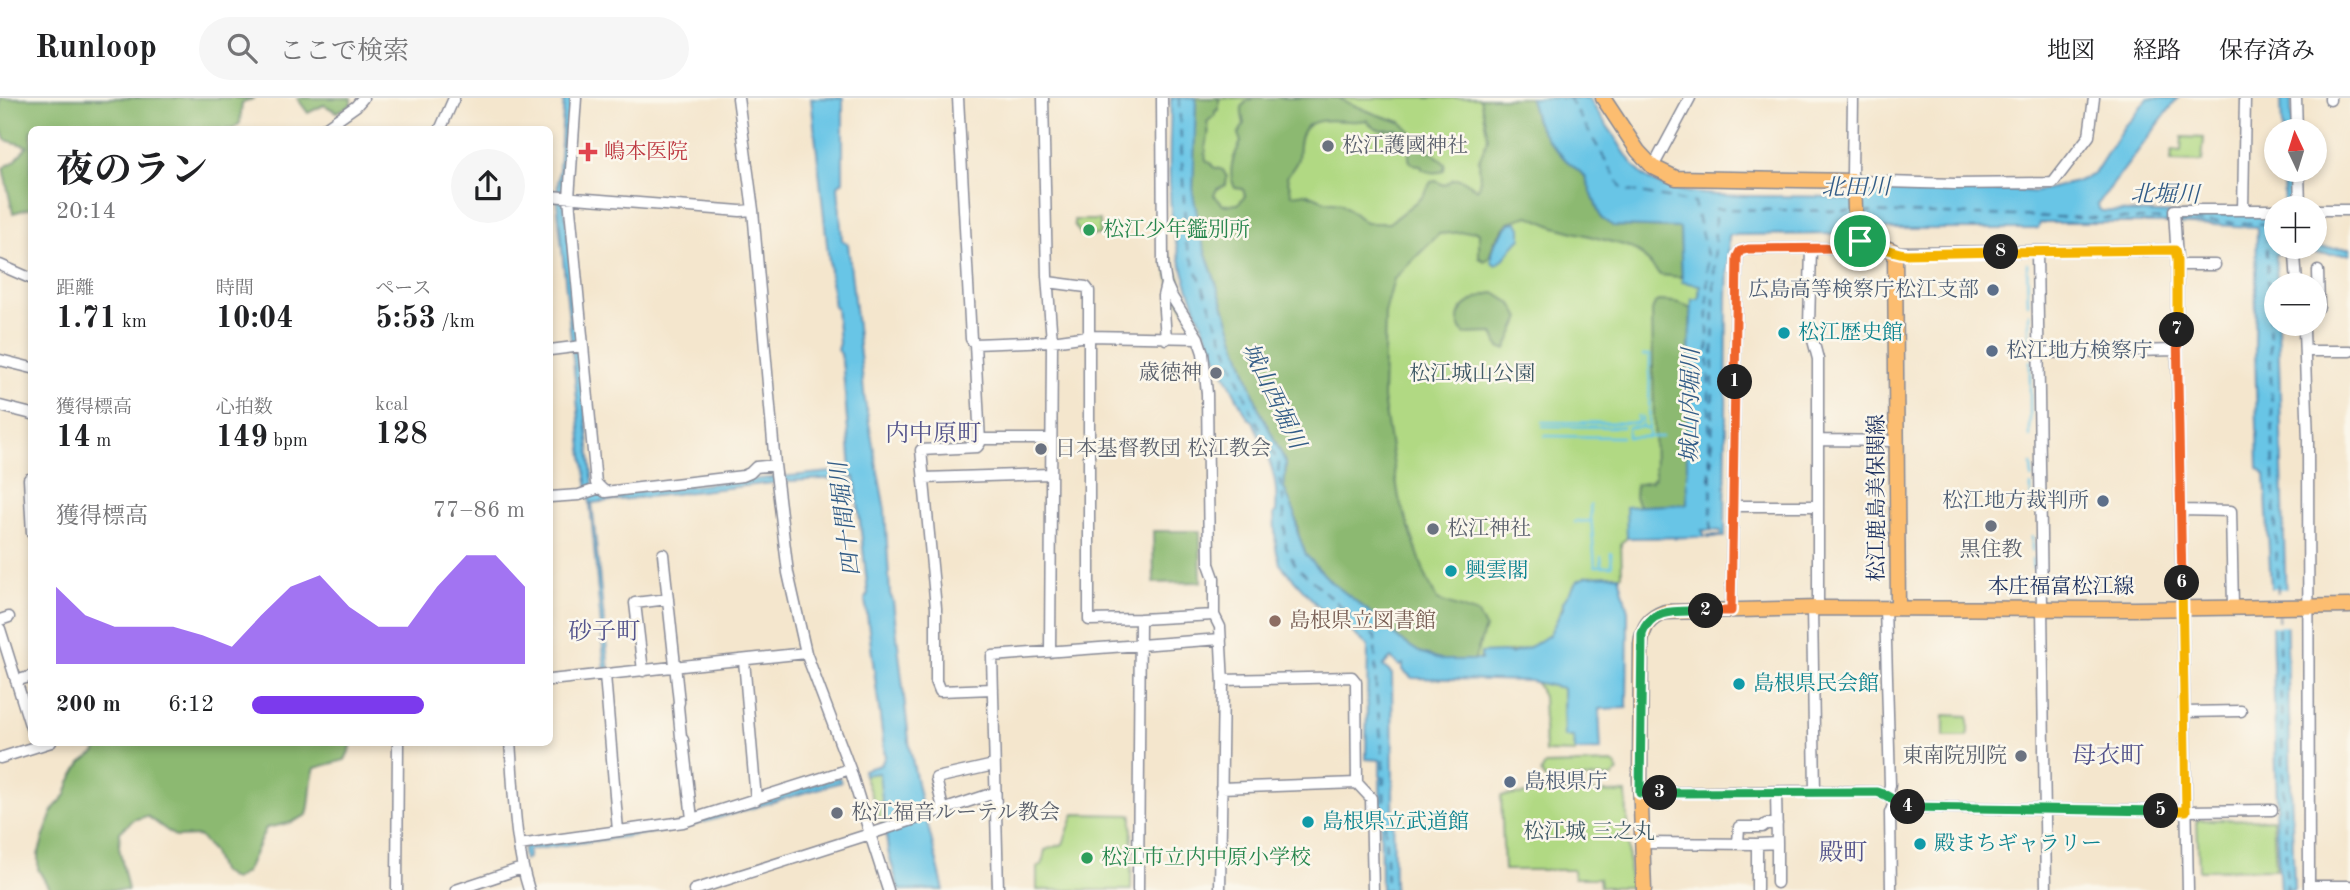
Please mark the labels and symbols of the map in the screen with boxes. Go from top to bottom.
north arrow [2264,119,2328,182]
place label: 松江護國神社 [1342,134,1468,157]
marker: 松江護國神社 [1320,138,1336,154]
place label: 嶋本医院 [604,140,688,163]
marker: 嶋本医院 [578,142,598,162]
water label: 北田川 [1821,175,1894,200]
water label: 北堀川 [2130,182,2203,207]
pin [1830,211,1890,271]
place label: 松江少年鑑別所 [1103,217,1250,241]
marker: 松江少年鑑別所 [1081,222,1097,238]
pin: 8 [1983,234,2018,270]
place label: 広島高等検察庁松江支部 [1748,278,1979,301]
marker: 広島高等検察庁松江支部 [1985,282,2001,298]
pin: 7 [2160,313,2194,348]
place label: 松江歴史館 [1798,321,1903,344]
marker: 松江歴史館 [1776,325,1792,341]
water label: 城山西堀川 [1237,338,1312,455]
place label: 松江地方検察庁 [2006,339,2153,362]
marker: 松江地方検察庁 [1984,343,2000,359]
water label: 城山内堀川 [1676,345,1704,464]
place label: 歳徳神 [1139,361,1202,384]
park label: 松江城山公園 [1409,362,1535,385]
pin: 1 [1718,364,1752,400]
marker: 歳徳神 [1208,365,1224,381]
street label: 松江鹿島美保関線 [1865,414,1888,582]
district label: 内中原町 [885,420,981,447]
place label: 日本基督教団 松江教会 [1055,437,1271,460]
marker: 日本基督教団 松江教会 [1033,441,1049,457]
water label: 四十間堀川 [825,458,864,578]
place label: 松江地方裁判所 [1942,489,2089,512]
marker: 松江地方裁判所 [2095,493,2111,509]
place label: 松江神社 [1447,517,1531,540]
marker: 黒住教 [1983,518,1999,534]
marker: 松江神社 [1425,521,1441,537]
place label: 黒住教 [1960,538,2023,561]
place label: 興雲閣 [1465,559,1528,582]
marker: 興雲閣 [1443,563,1459,579]
pin: 6 [2164,566,2200,601]
street label: 本庄福富松江線 [1988,575,2135,598]
pin: 2 [1688,594,1724,628]
place label: 島根県立図書館 [1289,609,1436,632]
marker: 島根県立図書館 [1267,613,1283,629]
district label: 砂子町 [568,619,640,645]
place label: 島根県民会館 [1753,672,1879,695]
marker: 島根県民会館 [1731,676,1747,692]
district label: 母衣町 [2072,742,2144,769]
place label: 東南院別院 [1902,744,2007,767]
marker: 東南院別院 [2013,748,2029,764]
place label: 島根県庁 [1524,770,1608,793]
marker: 島根県庁 [1502,774,1518,790]
pin: 3 [1642,776,1678,810]
pin: 4 [1890,790,1926,824]
pin: 5 [2144,794,2178,828]
place label: 松江福音ルーテル教会 [851,801,1060,824]
marker: 松江福音ルーテル教会 [829,805,845,821]
place label: 島根県立武道館 [1322,810,1469,833]
marker: 島根県立武道館 [1300,814,1316,830]
park label: 松江城 三之丸 [1523,820,1655,843]
place label: 殿まちギャラリー [1934,832,2102,855]
marker: 殿まちギャラリー [1912,836,1928,852]
district label: 殿町 [1819,840,1867,866]
place label: 松江市立内中原小学校 [1101,846,1311,869]
marker: 松江市立内中原小学校 [1079,850,1095,866]

